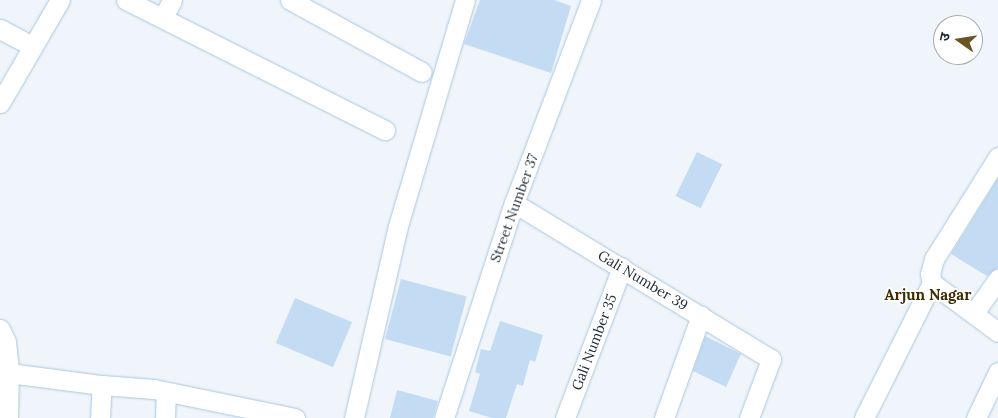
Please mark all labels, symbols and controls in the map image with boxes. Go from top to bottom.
north arrow [933,15,983,65]
text: उ [935,31,954,43]
street label: Street Number 37 [487,151,541,265]
street label: Gali Number 39 [595,246,691,314]
district label: Arjun Nagar [885,286,971,304]
street label: Gali Number 35 [568,291,620,393]

